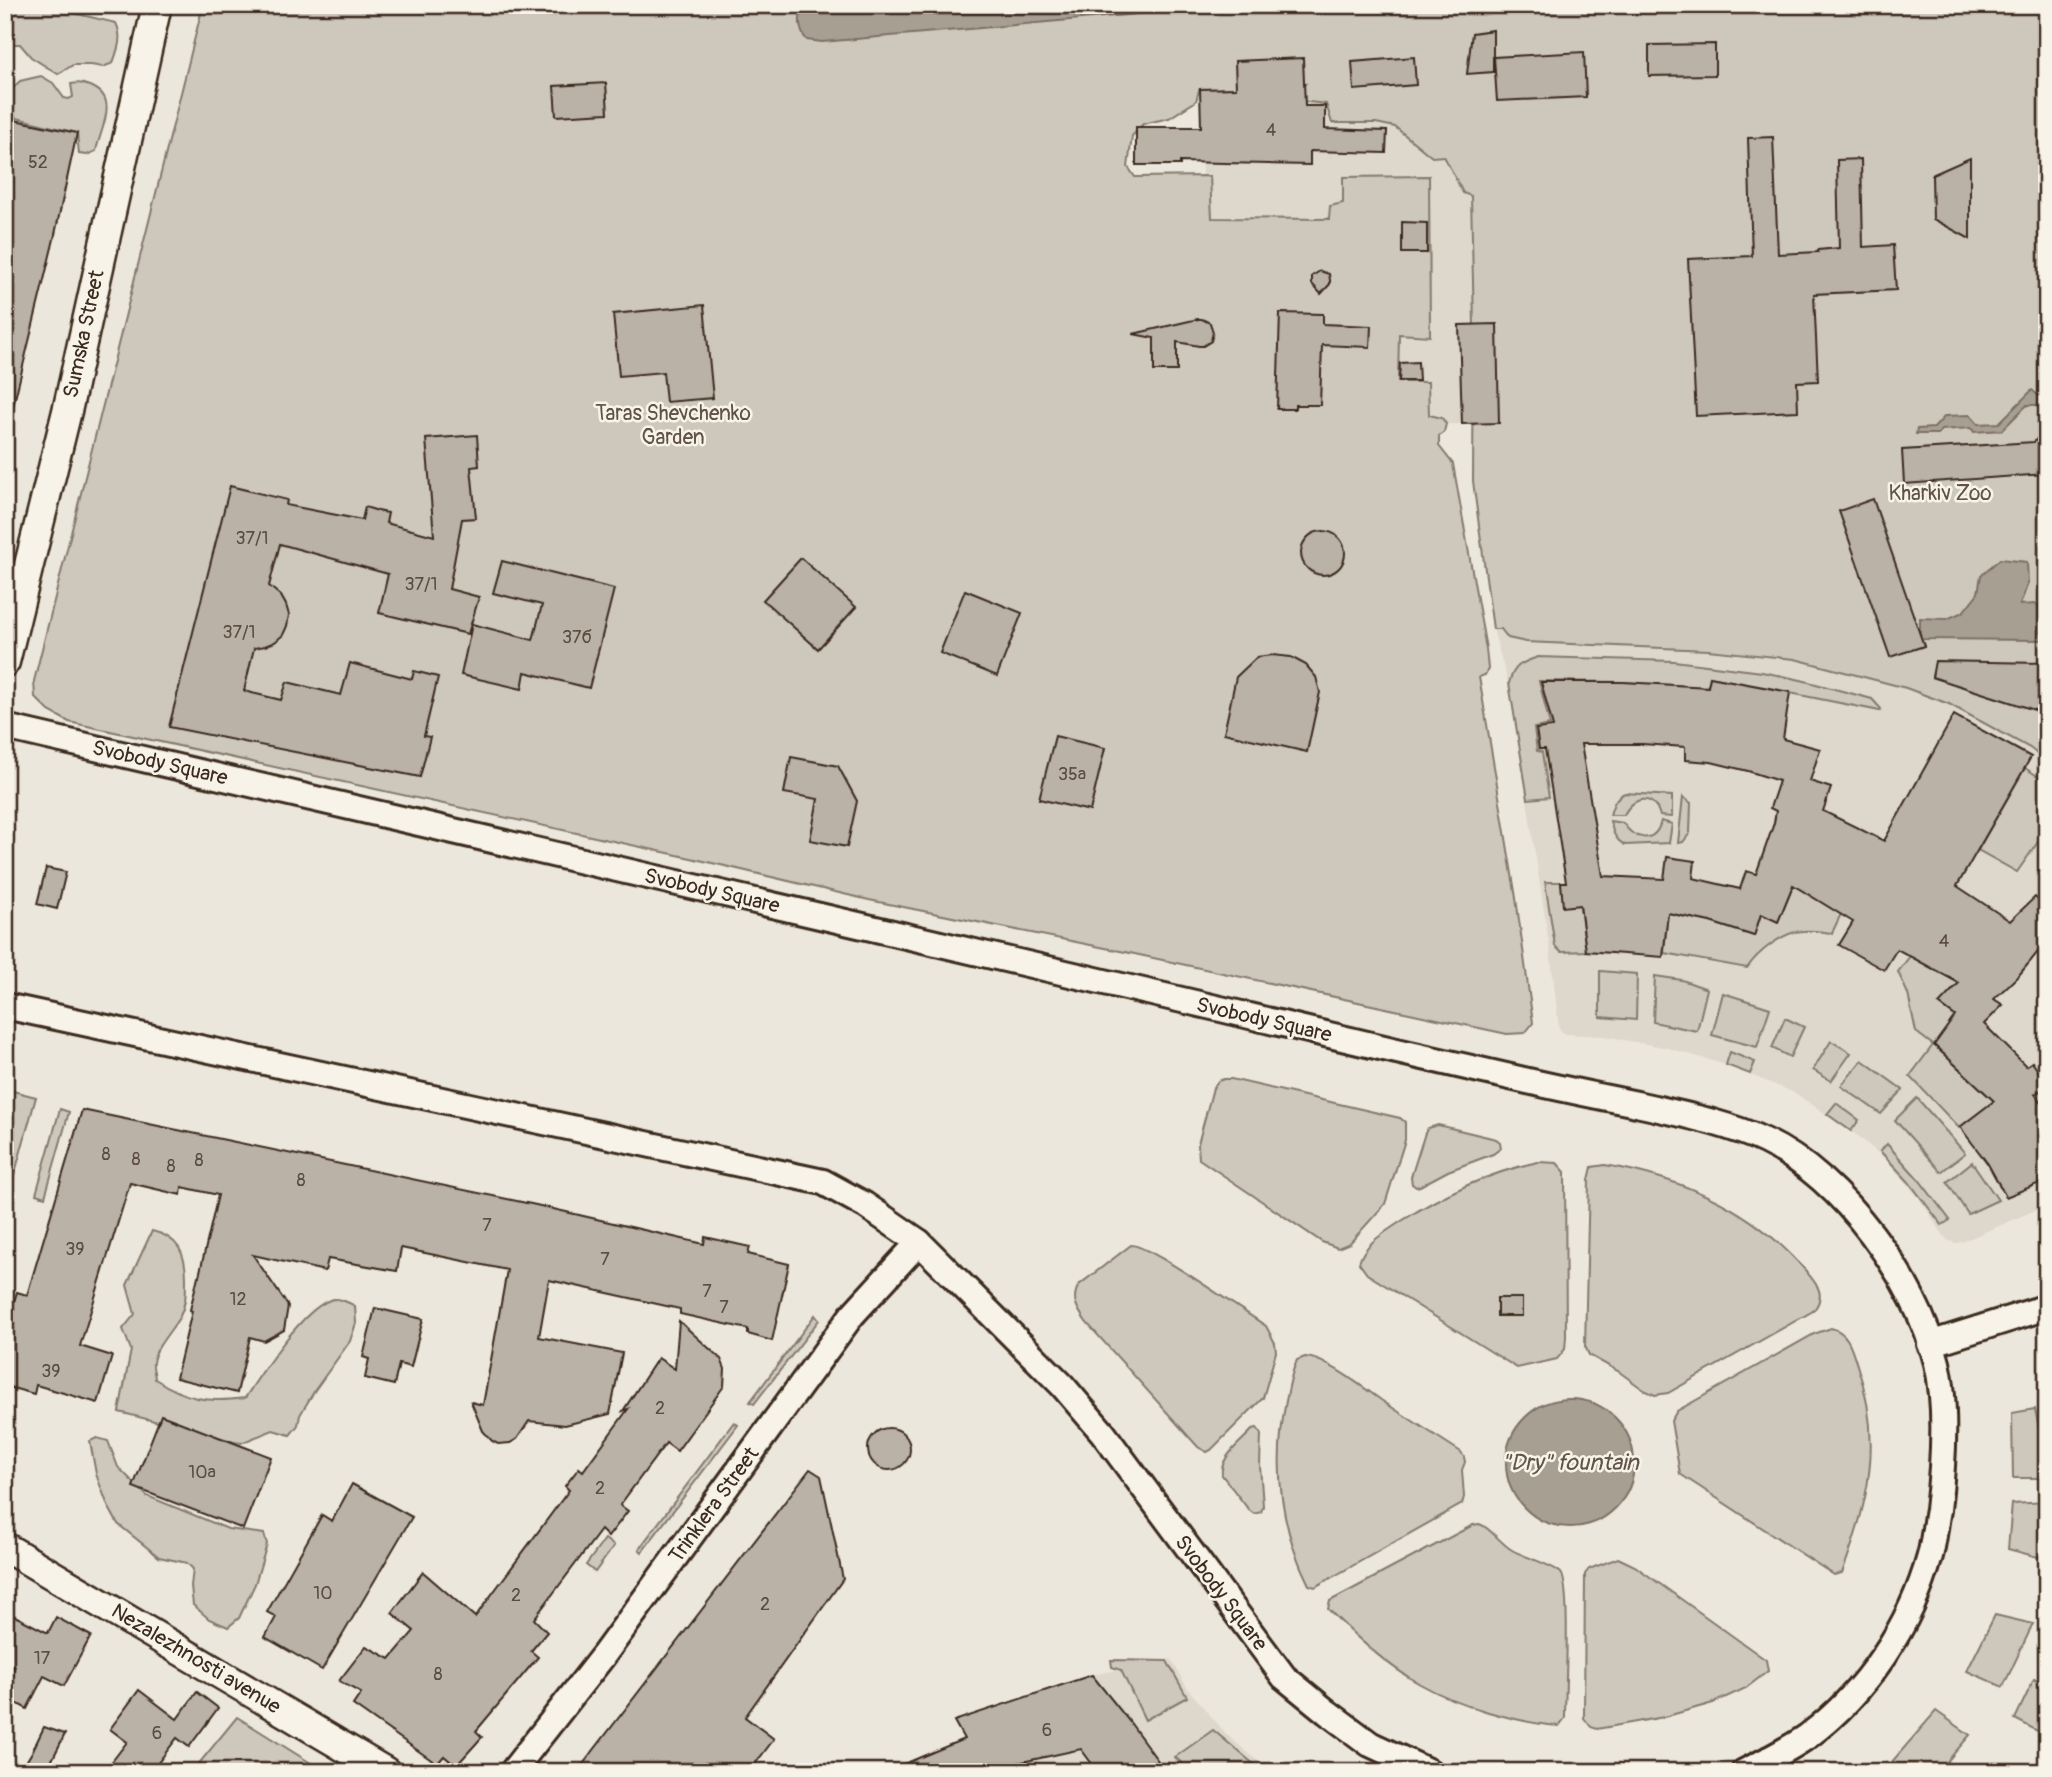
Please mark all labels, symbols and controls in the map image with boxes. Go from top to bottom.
house number: 4 [1266,119,1277,142]
house number: 52 [28,151,48,174]
street label: Sumska Street [57,267,111,400]
park label: Taras Shevchenko Garden [595,400,751,451]
park label: Kharkiv Zoo [1889,480,1991,507]
house number: 37/1 [235,527,269,550]
house number: 37/1 [404,573,438,596]
house number: 37/1 [222,621,256,644]
house number: 37б [562,626,592,649]
street label: Svobody Square [90,734,231,792]
house number: 35а [1058,763,1086,786]
street label: Svobody Square [642,862,783,920]
house number: 4 [1939,930,1950,953]
street label: Svobody Square [1194,991,1335,1049]
house number: 8 [101,1143,111,1166]
house number: 8 [131,1148,141,1171]
house number: 8 [194,1149,204,1172]
house number: 8 [166,1155,176,1178]
house number: 8 [296,1169,306,1192]
house number: 7 [482,1214,492,1237]
house number: 39 [65,1238,85,1261]
house number: 7 [600,1248,610,1271]
house number: 7 [702,1280,712,1303]
house number: 12 [229,1288,247,1311]
house number: 7 [719,1296,729,1319]
house number: 39 [41,1360,61,1383]
house number: 2 [655,1397,665,1420]
street label: Trinklera Street [663,1441,765,1568]
water label: "Dry" fountain [1501,1448,1640,1477]
house number: 10а [188,1461,216,1484]
house number: 2 [595,1477,605,1500]
street label: Svobody Square [1169,1530,1274,1657]
house number: 10 [313,1582,333,1605]
house number: 2 [511,1584,521,1607]
house number: 2 [760,1593,770,1616]
street label: Nezalezhnosti avenue [106,1598,286,1721]
house number: 17 [34,1647,51,1670]
house number: 8 [433,1663,443,1686]
house number: 6 [1042,1719,1052,1742]
house number: 6 [152,1722,162,1745]

